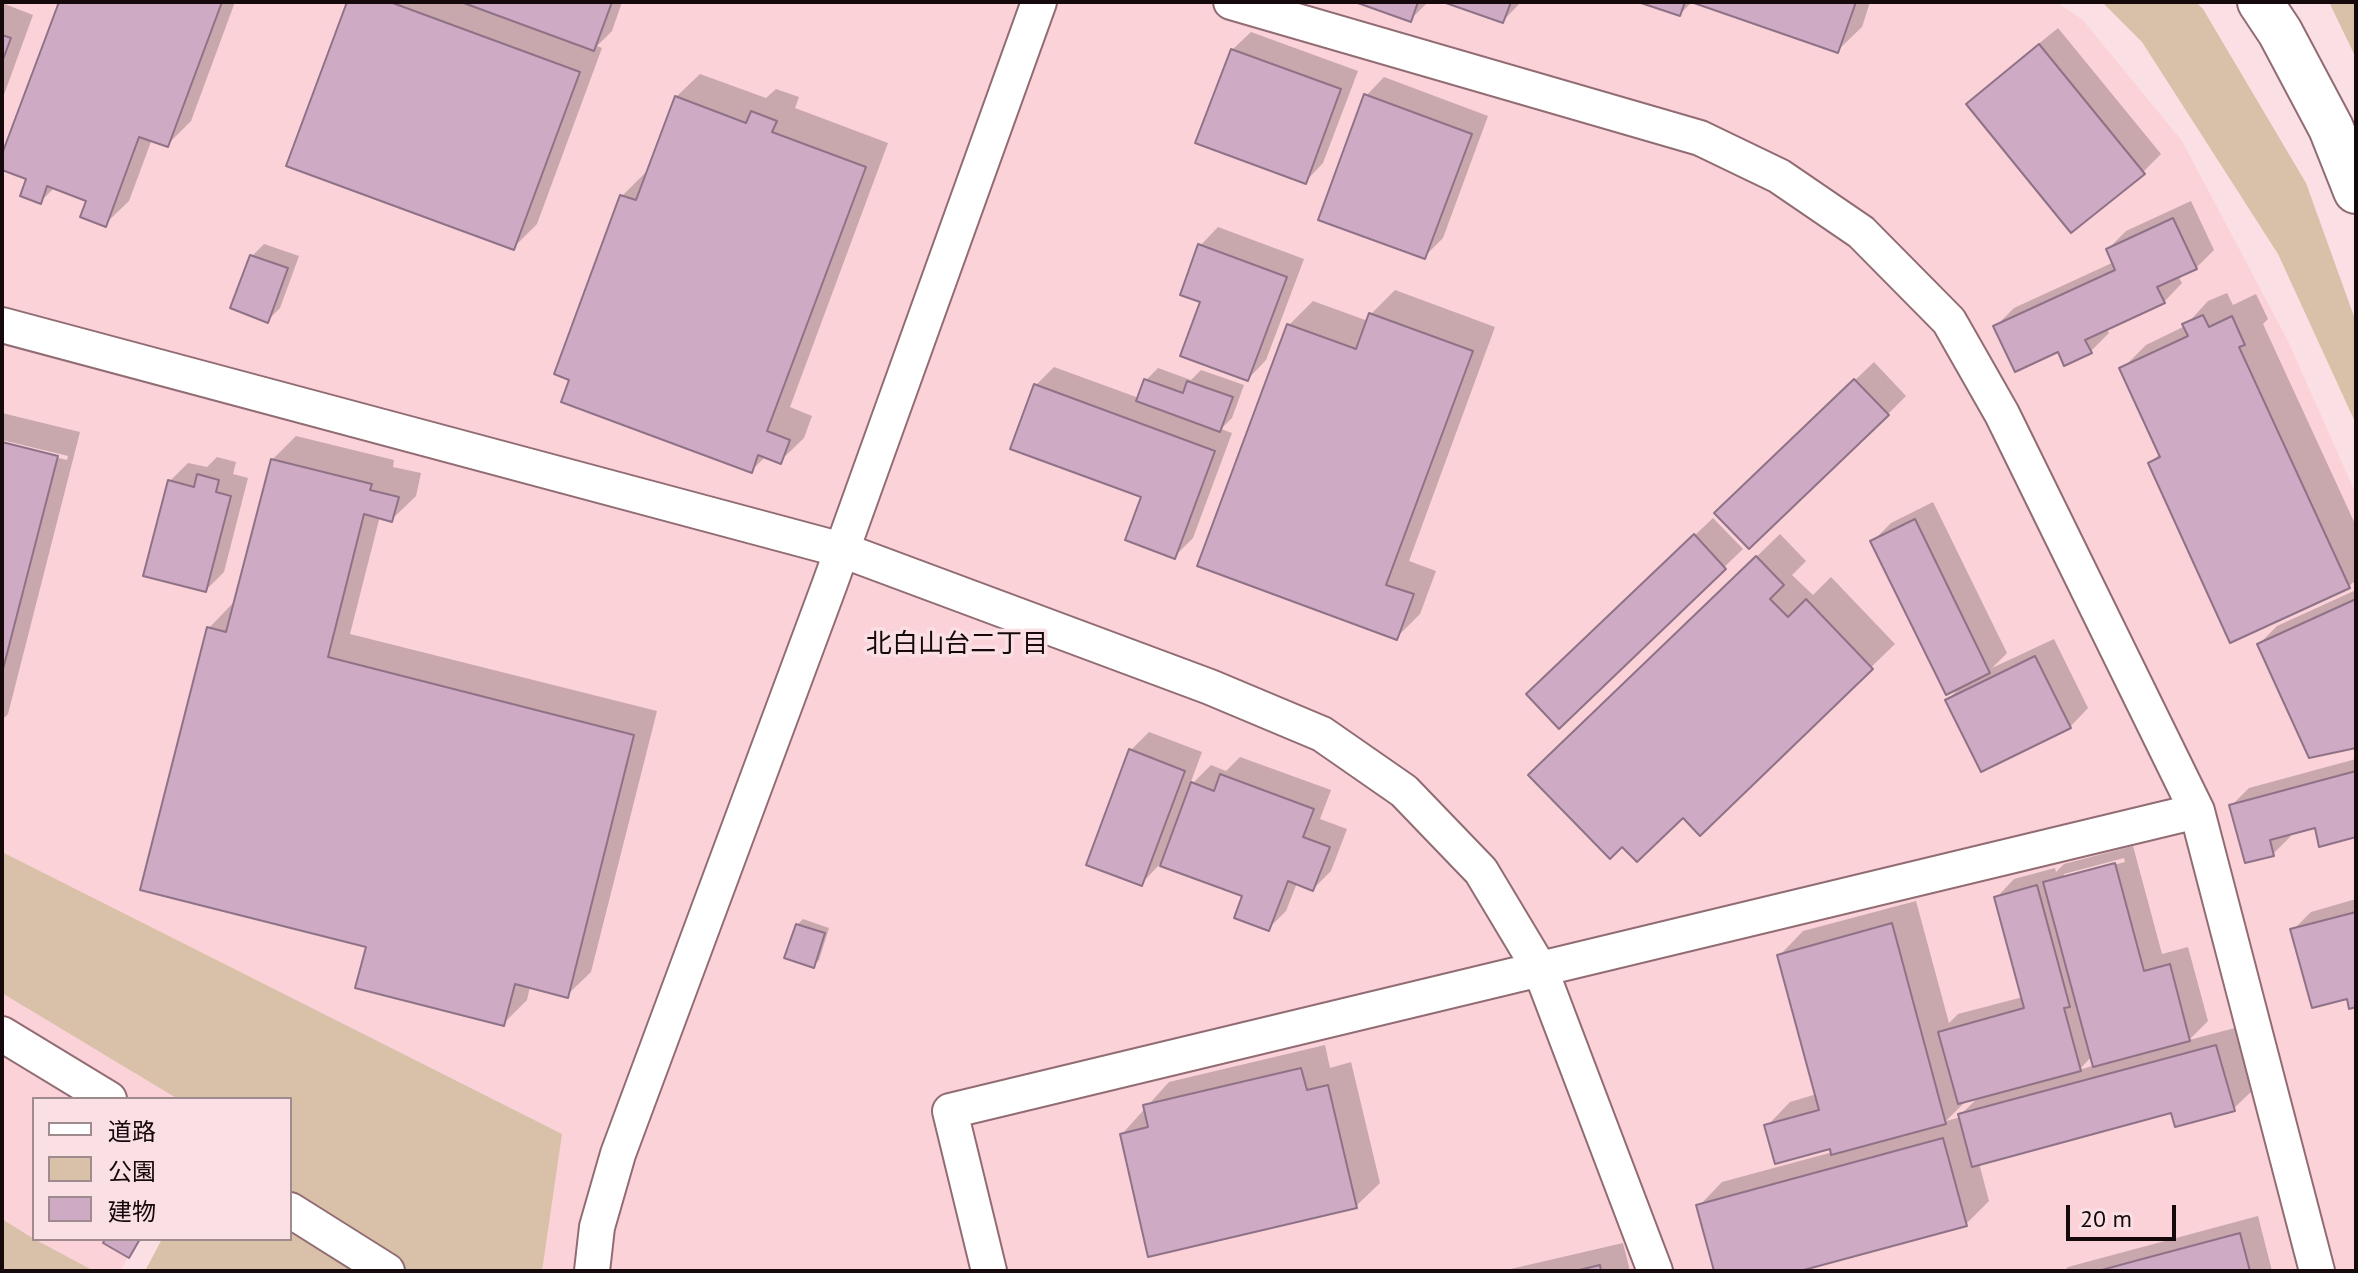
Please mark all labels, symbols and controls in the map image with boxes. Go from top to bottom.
district label: 北白山台二丁目 [866,629,1048,661]
legend [32,1097,292,1241]
text: 道路 [108,1116,156,1147]
text: 公園 [108,1156,156,1187]
scale bar [2070,1189,2180,1239]
text: 建物 [108,1196,156,1227]
text: 20 m [2080,1203,2132,1234]

